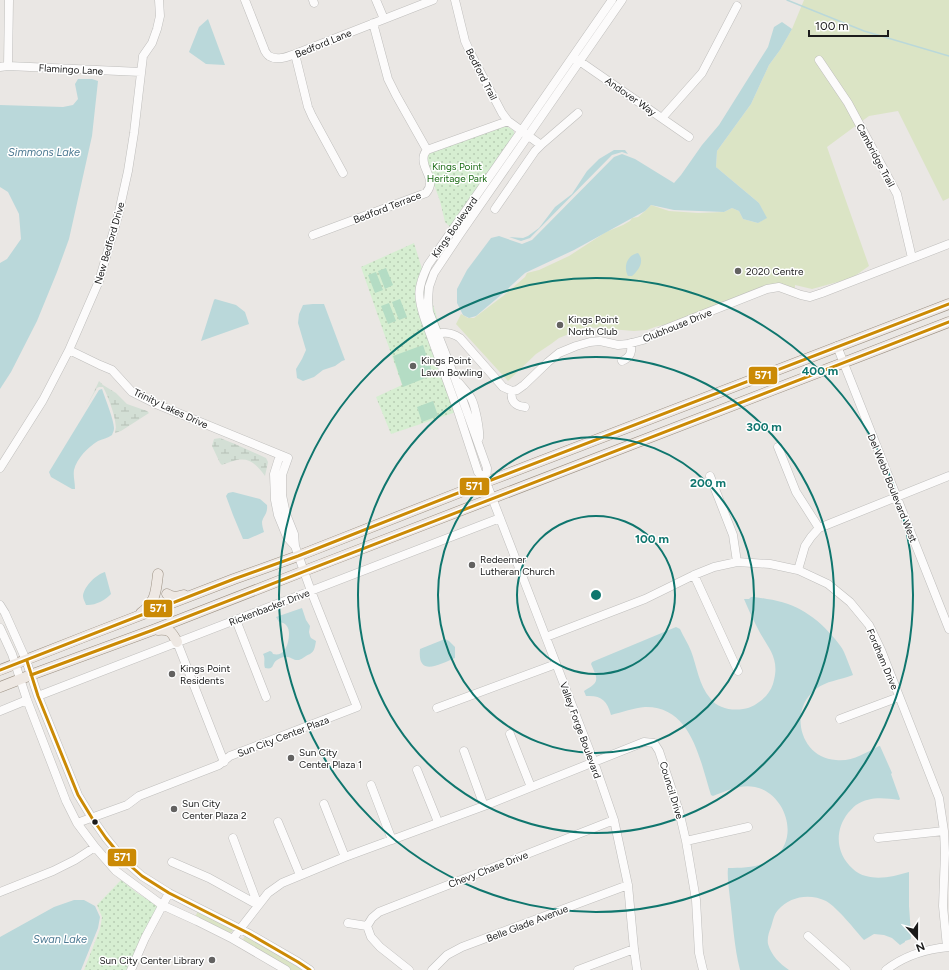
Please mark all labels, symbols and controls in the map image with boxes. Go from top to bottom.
scale bar [809,12,888,38]
text: 100 m [815,19,849,33]
street label: Bedford Lane [293,26,354,61]
street label: Bedford Trail [463,46,500,102]
street label: Flamingo Lane [38,61,104,78]
street label: Andover Way [603,74,660,119]
street label: Cambridge Trail [853,121,898,189]
water label: Simmons Lake [8,146,80,159]
park label: Kings Point Heritage Park [427,160,487,185]
street label: Bedford Terrace [351,188,423,226]
street label: Kings Boulevard [429,194,480,260]
street label: New Bedford Drive [92,200,128,286]
place label: 2020 Centre [746,265,804,278]
marker: 2020 Centre [733,266,743,276]
street label: Clubhouse Drive [641,305,714,345]
place label: Kings Point North Club [568,313,618,338]
marker: Kings Point North Club [555,320,565,330]
place label: Kings Point Lawn Bowling [421,354,483,379]
marker: Kings Point Lawn Bowling [408,361,418,371]
text: 400 m [802,364,838,378]
line badge: 571 [748,366,778,385]
text: 571 [754,369,772,382]
street label: Trinity Lakes Drive [131,385,211,432]
text: 300 m [746,420,782,434]
street label: Del Webb Boulevard West [865,432,920,545]
text: 200 m [690,476,726,490]
line badge: 571 [459,477,490,496]
text: 571 [465,480,483,493]
text: 100 m [635,532,669,546]
place label: Redeemer Lutheran Church [480,553,555,578]
marker: Redeemer Lutheran Church [467,560,477,570]
street label: Rickenbacker Drive [227,586,312,629]
centre of rings [589,588,603,602]
line badge: 571 [143,599,173,618]
text: 571 [149,602,167,615]
street label: Fordham Drive [864,627,901,692]
place label: Kings Point Residents [180,662,230,687]
marker: Kings Point Residents [167,669,177,679]
street label: Valley Forge Boulevard [557,680,604,780]
street label: Sun City Center Plaza [235,713,331,760]
place label: Sun City Center Plaza 1 [299,746,362,771]
marker: Sun City Center Plaza 1 [286,753,296,763]
street label: Council Drive [657,760,687,821]
place label: Sun City Center Plaza 2 [182,797,246,822]
marker: Sun City Center Plaza 2 [169,804,179,814]
unlabelled marker [90,817,100,827]
line badge: 571 [107,848,137,867]
street label: Chevy Chase Drive [446,848,531,891]
text: 571 [113,851,131,864]
street label: Belle Glade Avenue [485,902,570,945]
north arrow [897,918,937,958]
water label: Swan Lake [33,933,87,946]
text: N [914,939,927,954]
place label: Sun City Center Library [99,954,205,967]
marker: Sun City Center Library [207,955,217,965]

